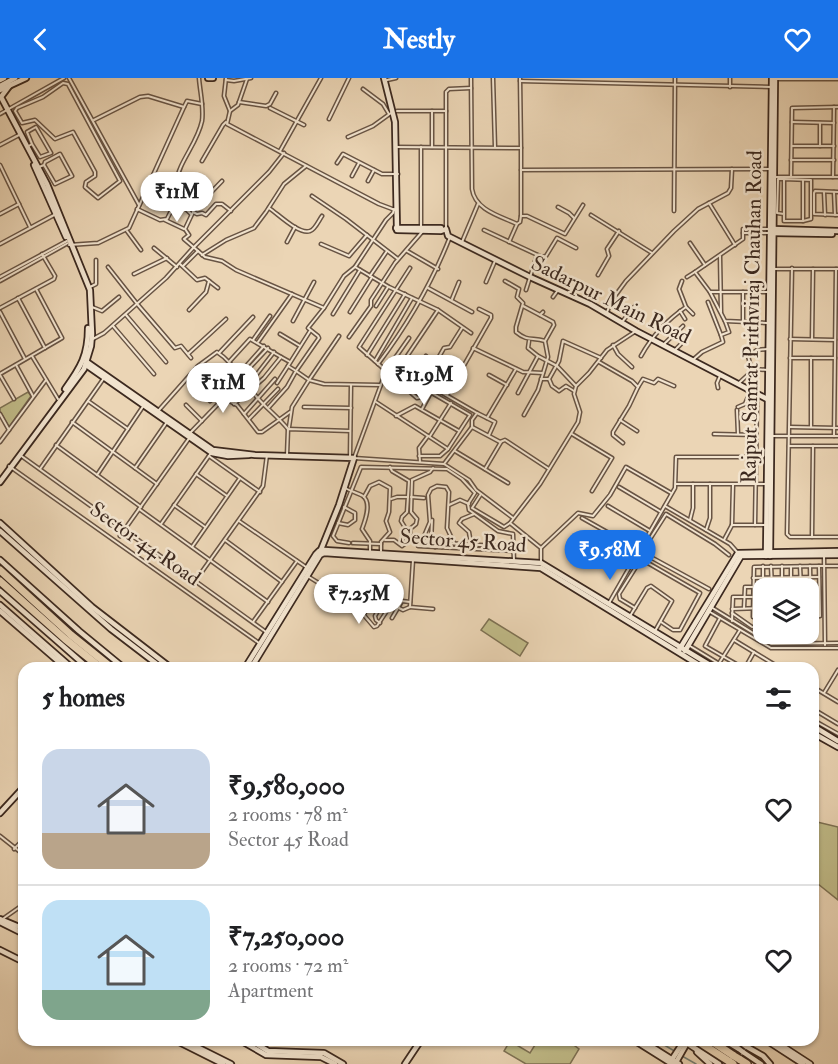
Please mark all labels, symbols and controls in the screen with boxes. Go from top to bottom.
icon: back [24,23,57,56]
text: Nestly [383,23,455,56]
icon: heart [781,23,814,56]
street label: Rajput Samrat Prithviraj Chauhan Road [736,149,768,484]
pin: ₹11M [141,172,213,223]
text: ₹11M [154,179,200,204]
street label: Sadarpur Main Road [527,250,696,351]
pin: ₹11.9M [375,355,473,406]
text: ₹11.9M [394,362,454,387]
pin: ₹11M [187,363,259,414]
text: ₹11M [200,370,246,395]
street label: Sector 44 Road [84,496,206,592]
street label: Sector 45 Road [399,523,528,559]
pin: ₹9.58M [561,530,659,581]
text: ₹9.58M [579,537,641,562]
pin: ₹7.25M [310,574,408,625]
map controls [753,578,819,644]
button: layers [753,578,819,644]
text: ₹7.25M [328,581,390,606]
text: 5 homes [42,682,125,714]
icon: filters [762,682,795,715]
text: ₹9,580,000 [228,770,345,802]
icon: home [90,773,162,845]
icon: heart [762,793,795,826]
text: 2 rooms · 78 m² [228,802,348,827]
text: Sector 45 Road [228,827,349,852]
text: ₹7,250,000 [228,921,344,953]
icon: home [90,924,162,996]
icon: heart [762,944,795,977]
text: 2 rooms · 72 m² [228,953,348,978]
text: Apartment [228,978,313,1003]

